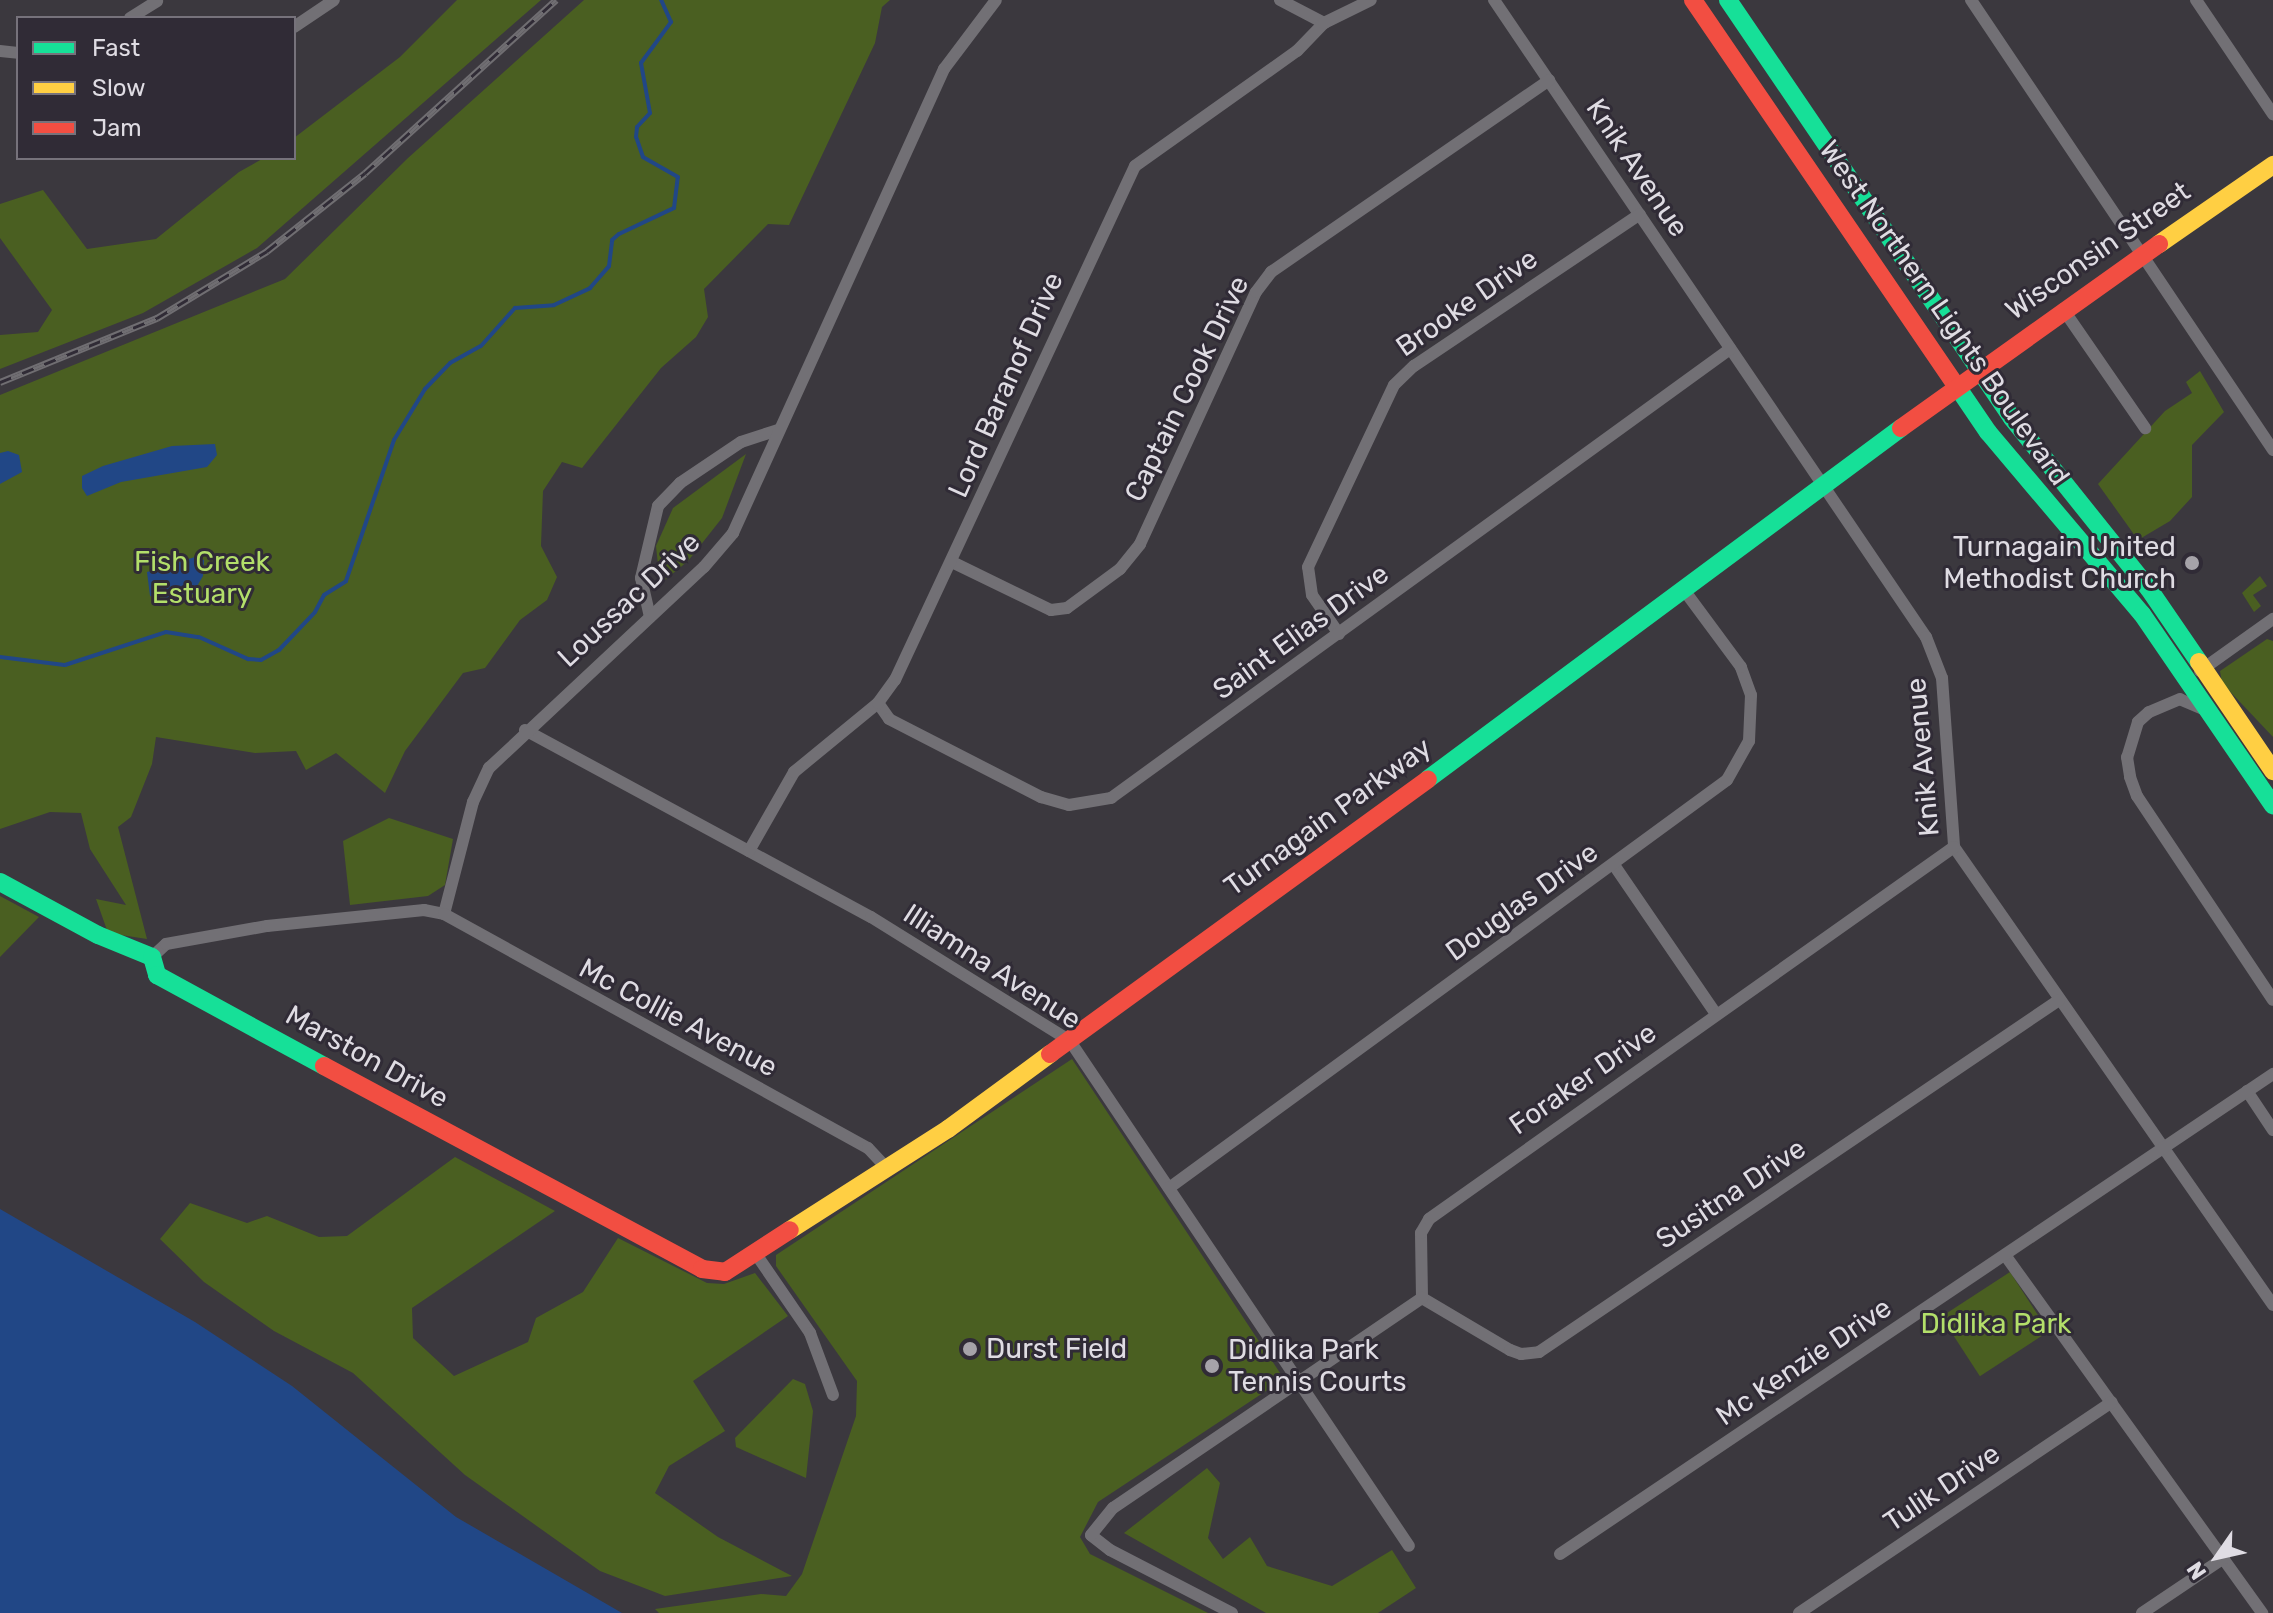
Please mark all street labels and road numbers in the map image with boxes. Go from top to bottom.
street label: Knik Avenue [1578,92,1696,244]
street label: West Northern Lights Boulevard [1812,134,2076,492]
street label: Wisconsin Street [1999,175,2197,327]
street label: Brooke Drive [1390,242,1544,364]
street label: Lord Baranof Drive [941,267,1071,503]
street label: Captain Cook Drive [1118,271,1256,507]
street label: Loussac Drive [551,526,707,674]
street label: Saint Elias Drive [1207,557,1395,707]
street label: Knik Avenue [1899,676,1947,838]
street label: Turnagain Parkway [1218,731,1438,903]
street label: Douglas Drive [1439,836,1605,968]
street label: Illiamna Avenue [897,897,1087,1037]
street label: Mc Collie Avenue [573,951,783,1085]
street label: Marston Drive [280,998,454,1116]
street label: Foraker Drive [1503,1016,1663,1142]
street label: Susitna Drive [1650,1132,1812,1256]
street label: Mc Kenzie Drive [1710,1291,1898,1433]
street label: Tulik Drive [1877,1437,2007,1539]

